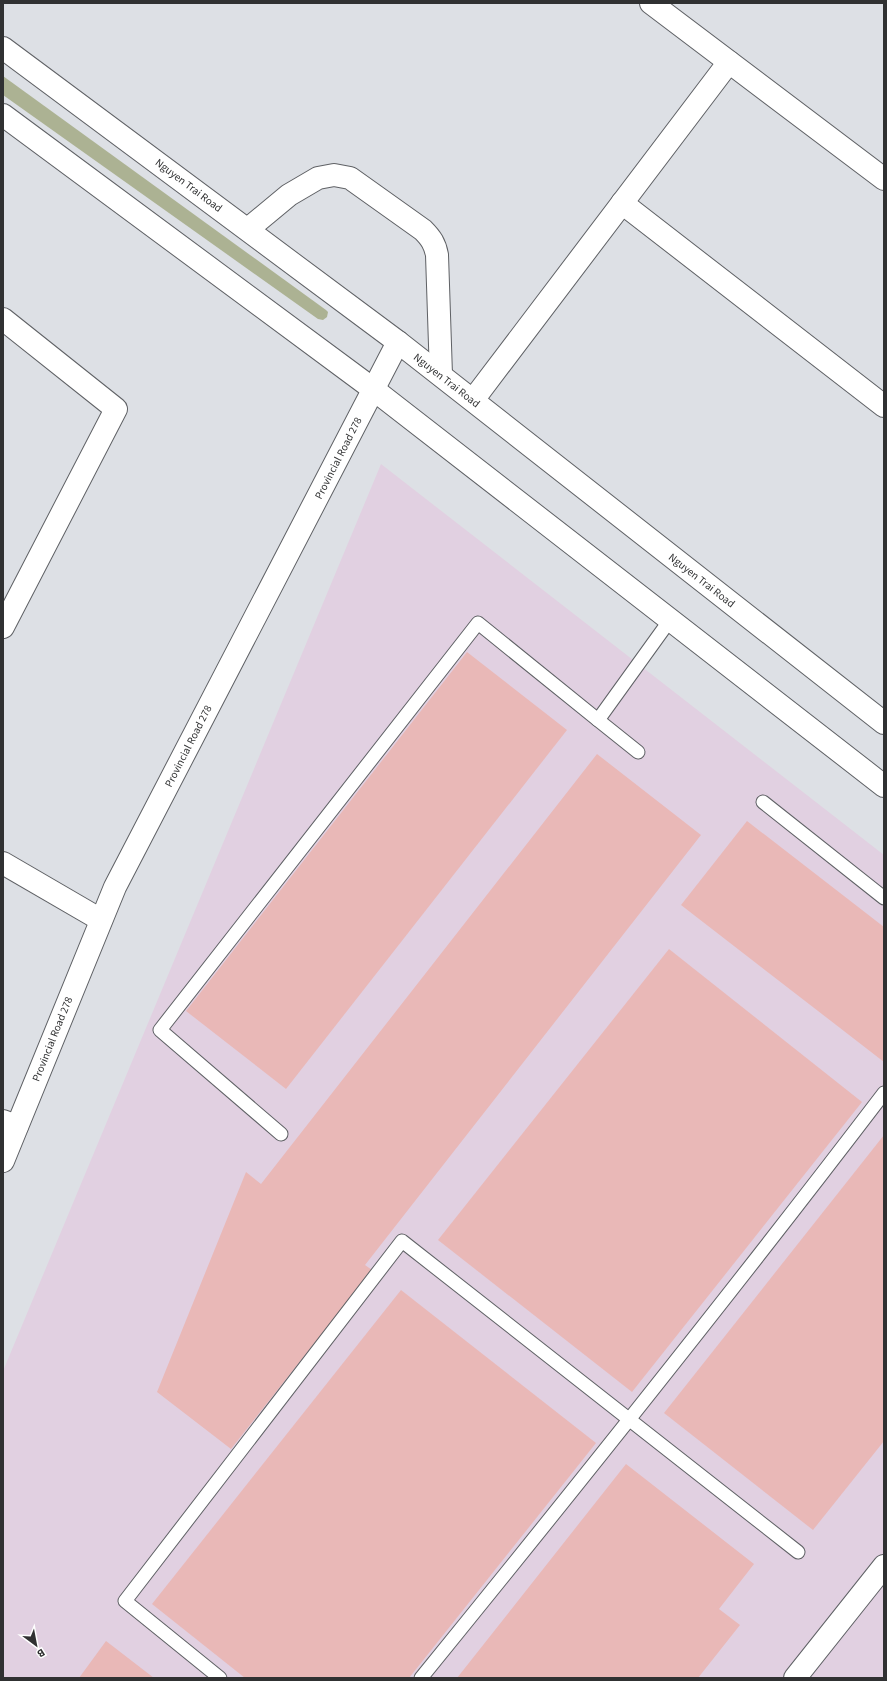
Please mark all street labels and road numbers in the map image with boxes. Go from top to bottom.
street label: Nguyen Trai Road [152,155,225,216]
street label: Nguyen Trai Road [410,350,483,411]
street label: Provincial Road 278 [311,414,366,502]
street label: Nguyen Trai Road [665,550,738,611]
street label: Provincial Road 278 [161,702,216,790]
street label: Provincial Road 278 [29,994,77,1084]

